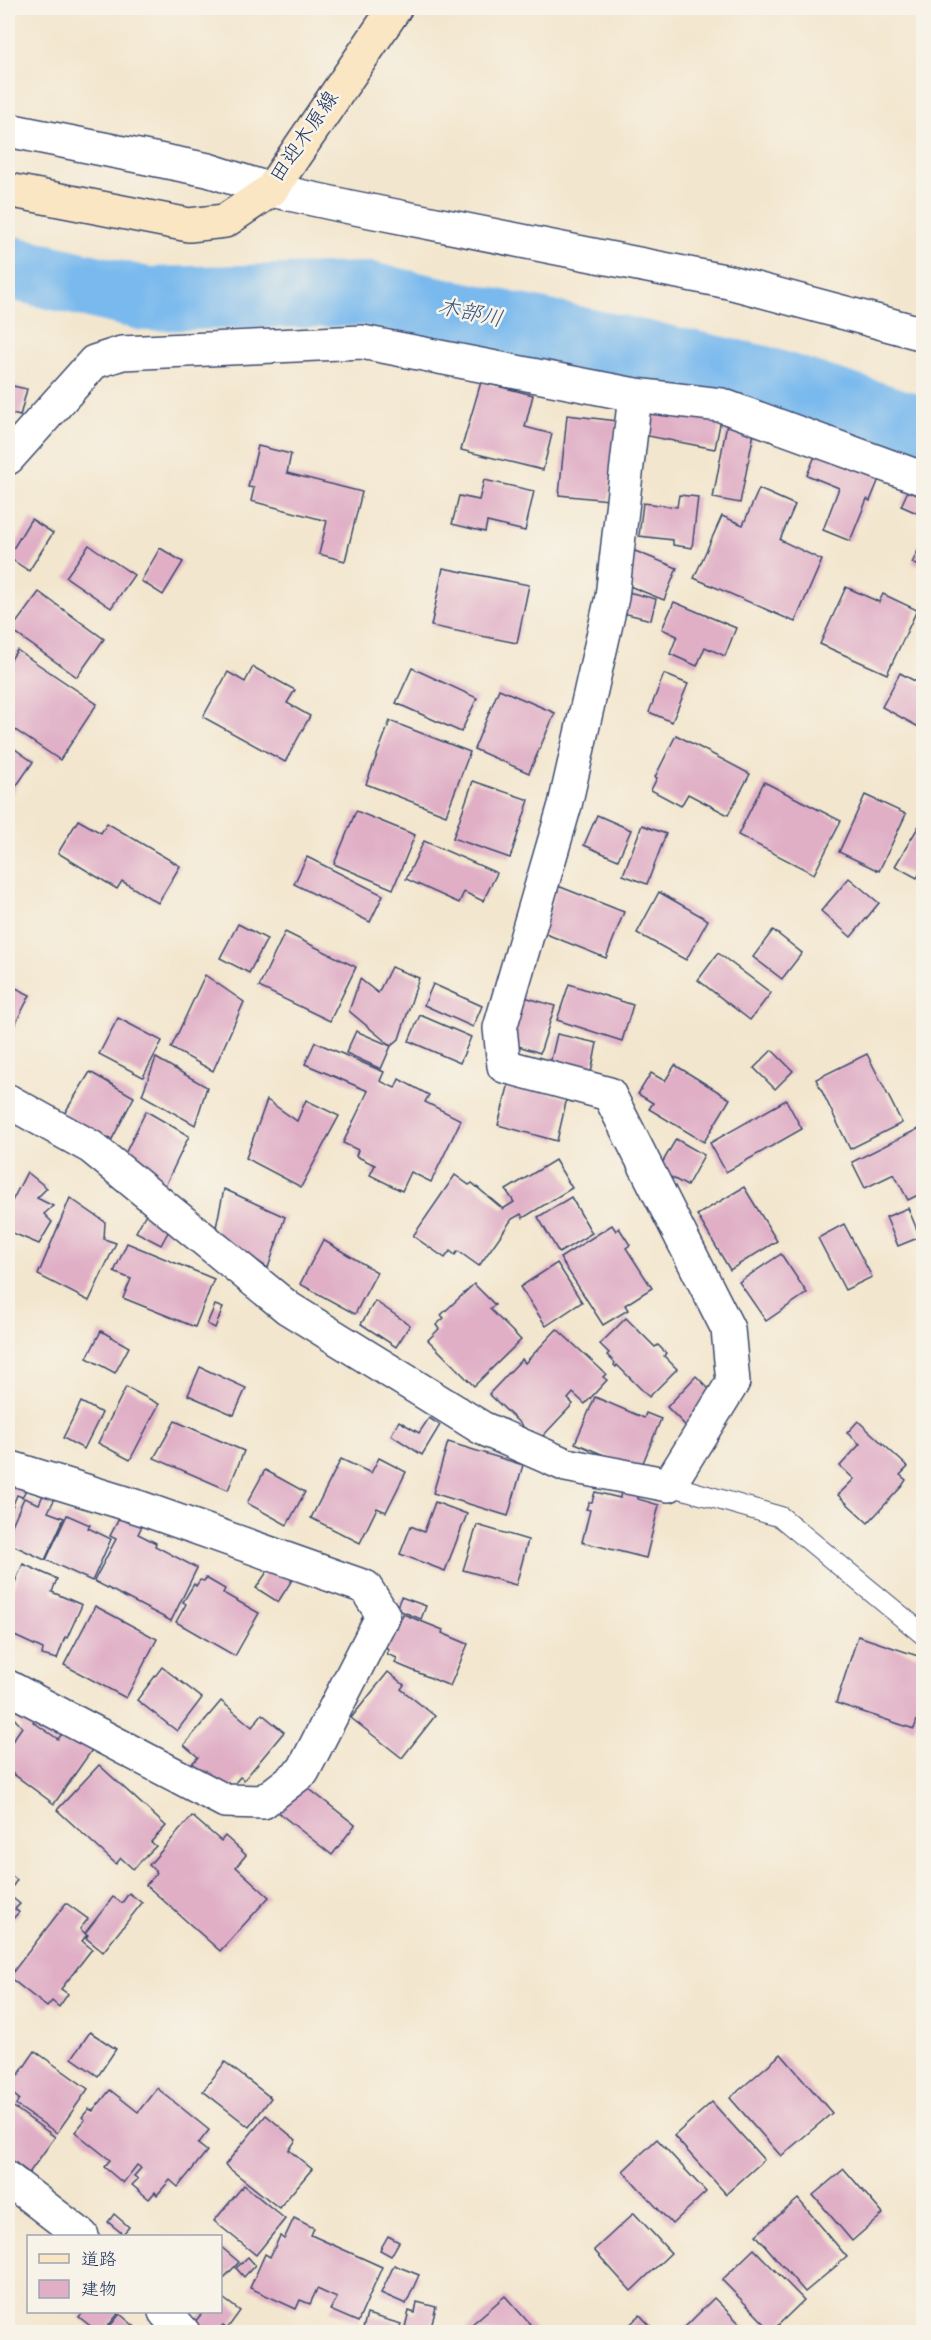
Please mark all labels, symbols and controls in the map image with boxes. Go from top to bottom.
street label: 田迎木原線 [264,86,348,190]
water label: 木部川 [434,293,506,337]
legend [27,2235,222,2313]
text: 道路 [81,2249,117,2274]
text: 建物 [81,2279,117,2304]

